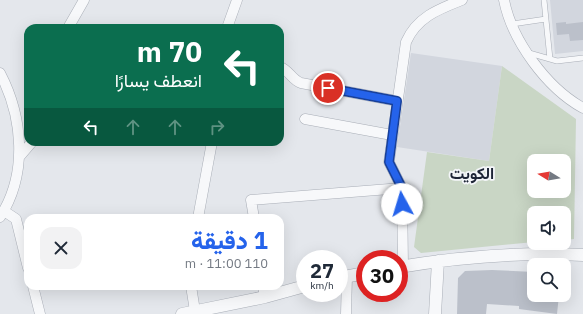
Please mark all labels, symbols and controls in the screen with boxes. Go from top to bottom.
text: 70 m [137,33,202,70]
icon: left [216,40,268,92]
text: انعطف يسارًا [115,69,202,92]
pin [311,71,345,105]
icon: arrive [317,77,339,99]
icon: left [80,116,102,138]
icon: ahead [122,116,144,138]
icon: ahead [164,116,186,138]
icon: right [206,116,228,138]
north arrow [527,154,571,198]
map controls [527,154,571,302]
district label: الكويت [450,163,494,184]
position arrow [381,183,423,225]
button: sound [527,206,571,250]
text: 1 دقيقة [191,224,268,256]
button: close [40,227,82,269]
speed limit sign: 30 [356,250,408,302]
text: 110 m · 11:00 [185,255,268,272]
text: 27 [310,257,334,284]
button: search [527,258,571,302]
text: km/h [310,279,334,292]

